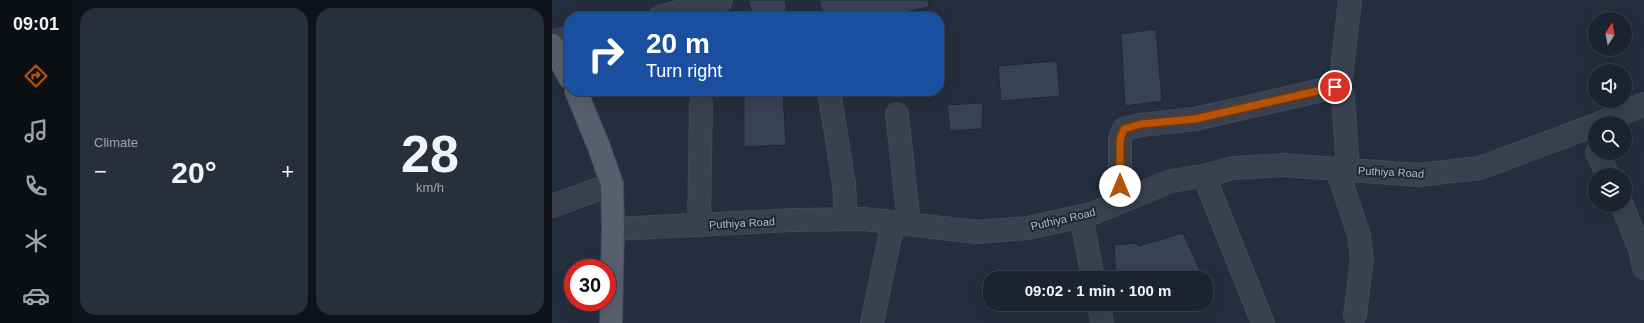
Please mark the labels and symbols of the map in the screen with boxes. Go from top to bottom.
north arrow [1588,12,1632,56]
pin [1318,70,1352,104]
street label: Puthiya Road [1358,164,1424,180]
position arrow [1099,165,1141,207]
street label: Puthiya Road [1029,206,1097,232]
street label: Puthiya Road [709,215,775,231]
speed limit sign: 30 [564,259,616,311]

